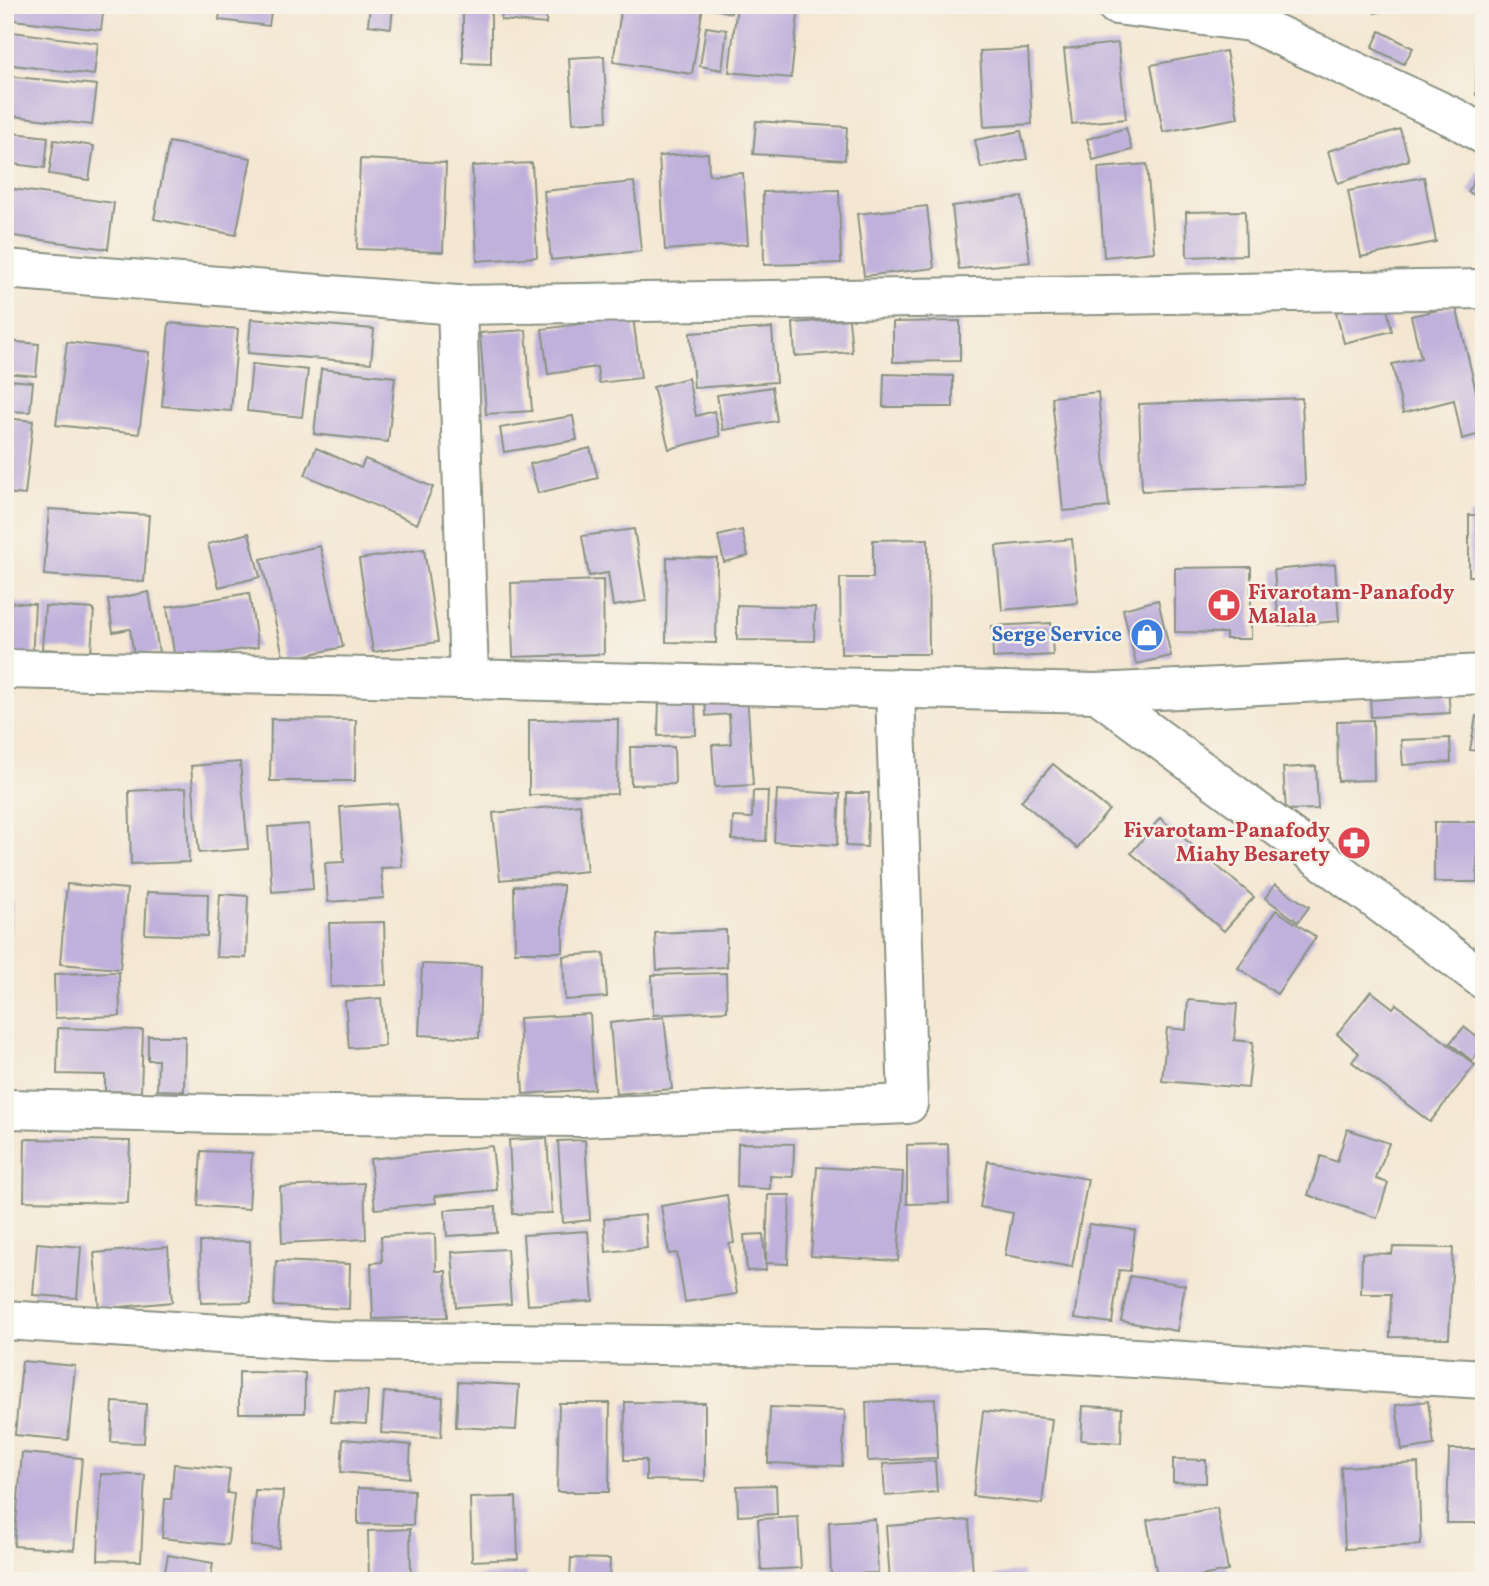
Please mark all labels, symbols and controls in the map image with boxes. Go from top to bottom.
place label: Fivarotam-Panafody Malala [1248,579,1455,632]
pharmacy icon: Fivarotam-Panafody Malala [1205,586,1243,624]
shop icon: Serge Service [1128,616,1166,654]
place label: Serge Service [991,621,1122,650]
place label: Fivarotam-Panafody Miahy Besarety [1123,817,1330,870]
pharmacy icon: Fivarotam-Panafody Miahy Besarety [1335,824,1373,862]

